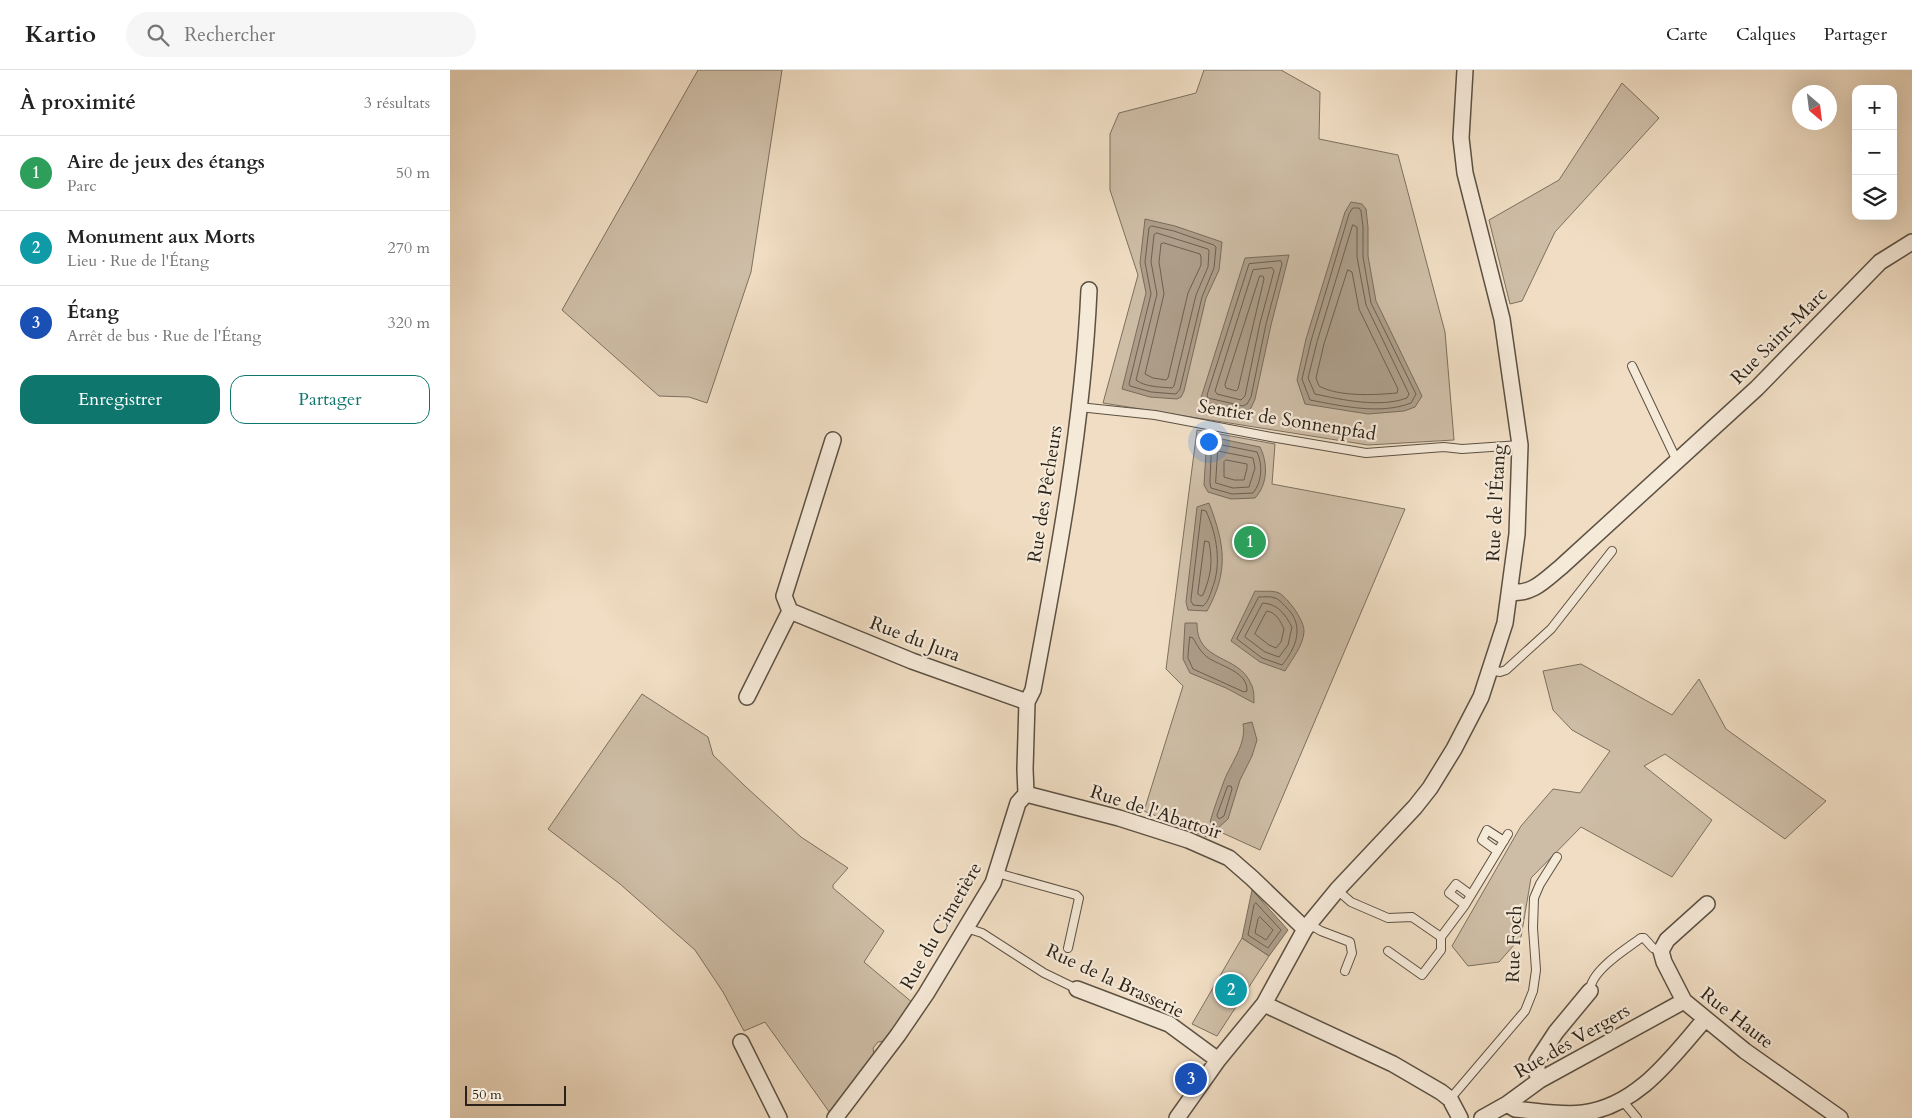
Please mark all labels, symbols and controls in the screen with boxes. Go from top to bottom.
search box [126,12,476,57]
text: Kartio [25,18,96,51]
icon: search [144,21,172,49]
text: Rechercher [184,22,275,48]
text: Carte [1666,22,1708,47]
text: Calques [1736,22,1796,47]
text: Partager [1824,22,1887,47]
north arrow [1792,85,1837,130]
map controls [1852,85,1897,220]
button: + [1852,85,1897,130]
text: À proximité [20,88,136,117]
text: 3 résultats [364,92,430,114]
button: − [1852,130,1897,175]
text: Aire de jeux des étangs [67,149,265,175]
text: 1 [32,162,40,184]
text: 50 m [396,162,430,184]
text: Parc [67,175,97,197]
button: layers [1852,175,1897,220]
text: Monument aux Morts [67,224,255,250]
text: 2 [32,237,40,259]
text: 270 m [388,237,430,259]
text: Lieu · Rue de l'Étang [67,250,209,272]
street label: Rue Saint-Marc [1725,282,1833,390]
text: Étang [67,299,119,325]
text: 3 [32,312,40,334]
text: 320 m [388,312,430,334]
text: Arrêt de bus · Rue de l'Étang [67,325,261,347]
button: Enregistrer [20,375,220,424]
button: Partager [230,375,430,424]
street label: Sentier de Sonnenpfad [1196,393,1378,447]
street label: Rue des Pêcheurs [1021,423,1069,565]
your location [1196,429,1222,455]
street label: Rue de l'Étang [1480,443,1512,562]
pin: 1 [1234,523,1266,561]
street label: Rue du Jura [866,610,964,668]
street label: Rue de l'Abattoir [1087,778,1225,846]
street label: Rue du Cimetière [894,858,988,994]
street label: Rue Foch [1500,904,1528,983]
street label: Rue de la Brasserie [1042,938,1188,1024]
pin: 2 [1215,971,1247,1009]
street label: Rue Haute [1695,981,1779,1055]
street label: Rue des Vergers [1509,997,1635,1085]
pin: 3 [1175,1060,1207,1098]
scale bar [465,1083,566,1106]
text: 50 m [472,1085,502,1104]

